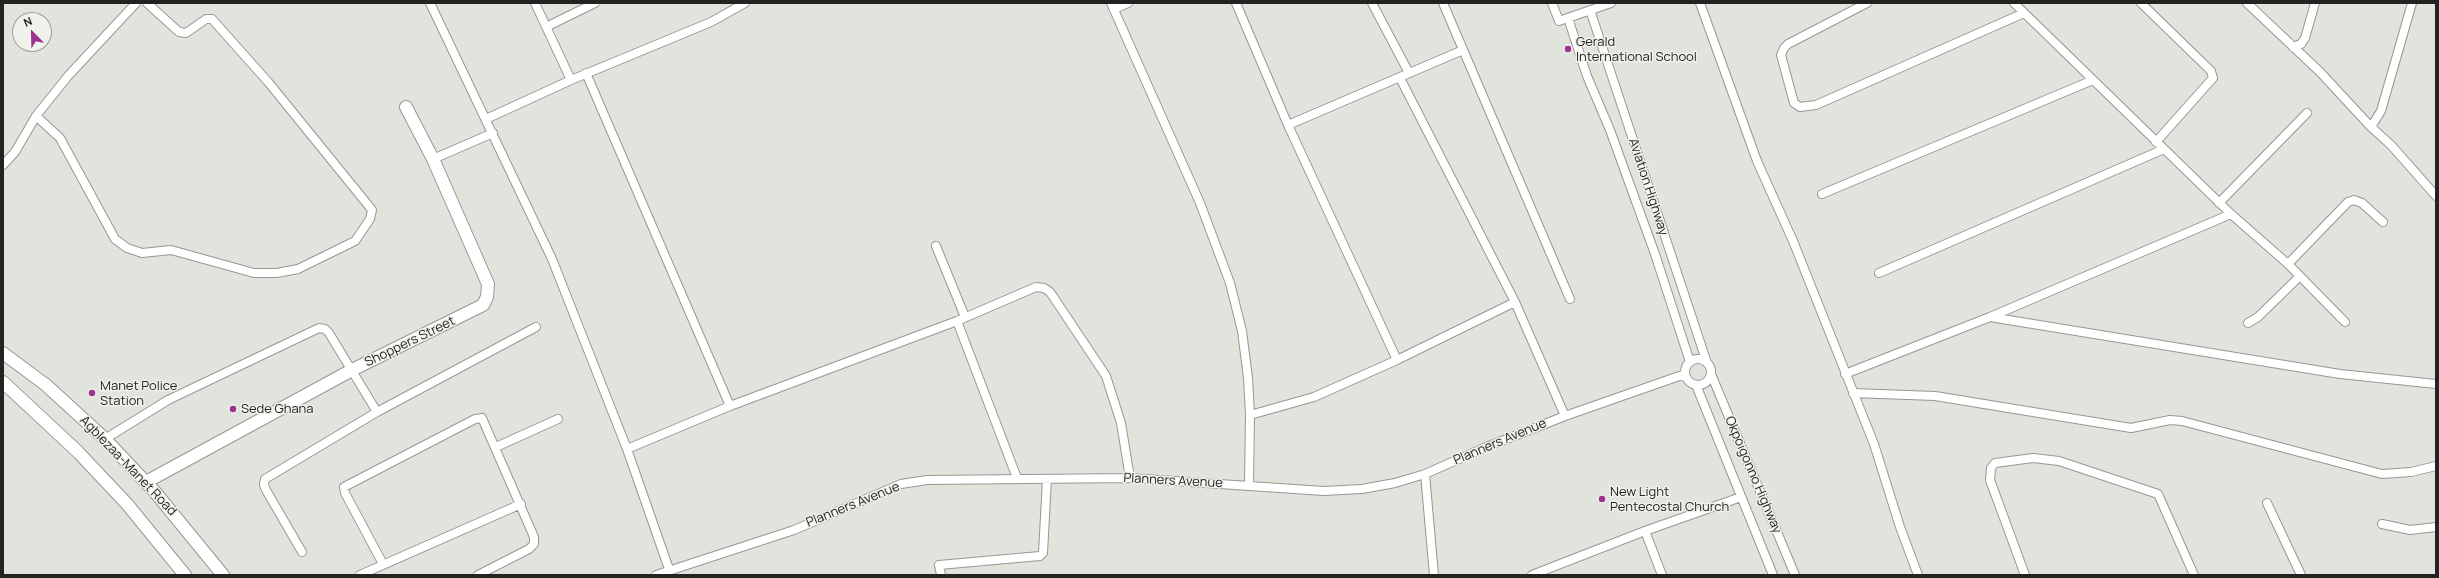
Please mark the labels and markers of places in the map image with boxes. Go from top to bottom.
place label: Gerald International School [1576,34,1697,65]
marker: Gerald International School [1563,44,1573,54]
place label: Manet Police Station [100,378,177,409]
marker: Manet Police Station [87,388,97,398]
place label: Sede Ghana [241,401,314,417]
marker: Sede Ghana [228,404,238,414]
place label: New Light Pentecostal Church [1610,484,1729,515]
marker: New Light Pentecostal Church [1597,494,1607,504]

